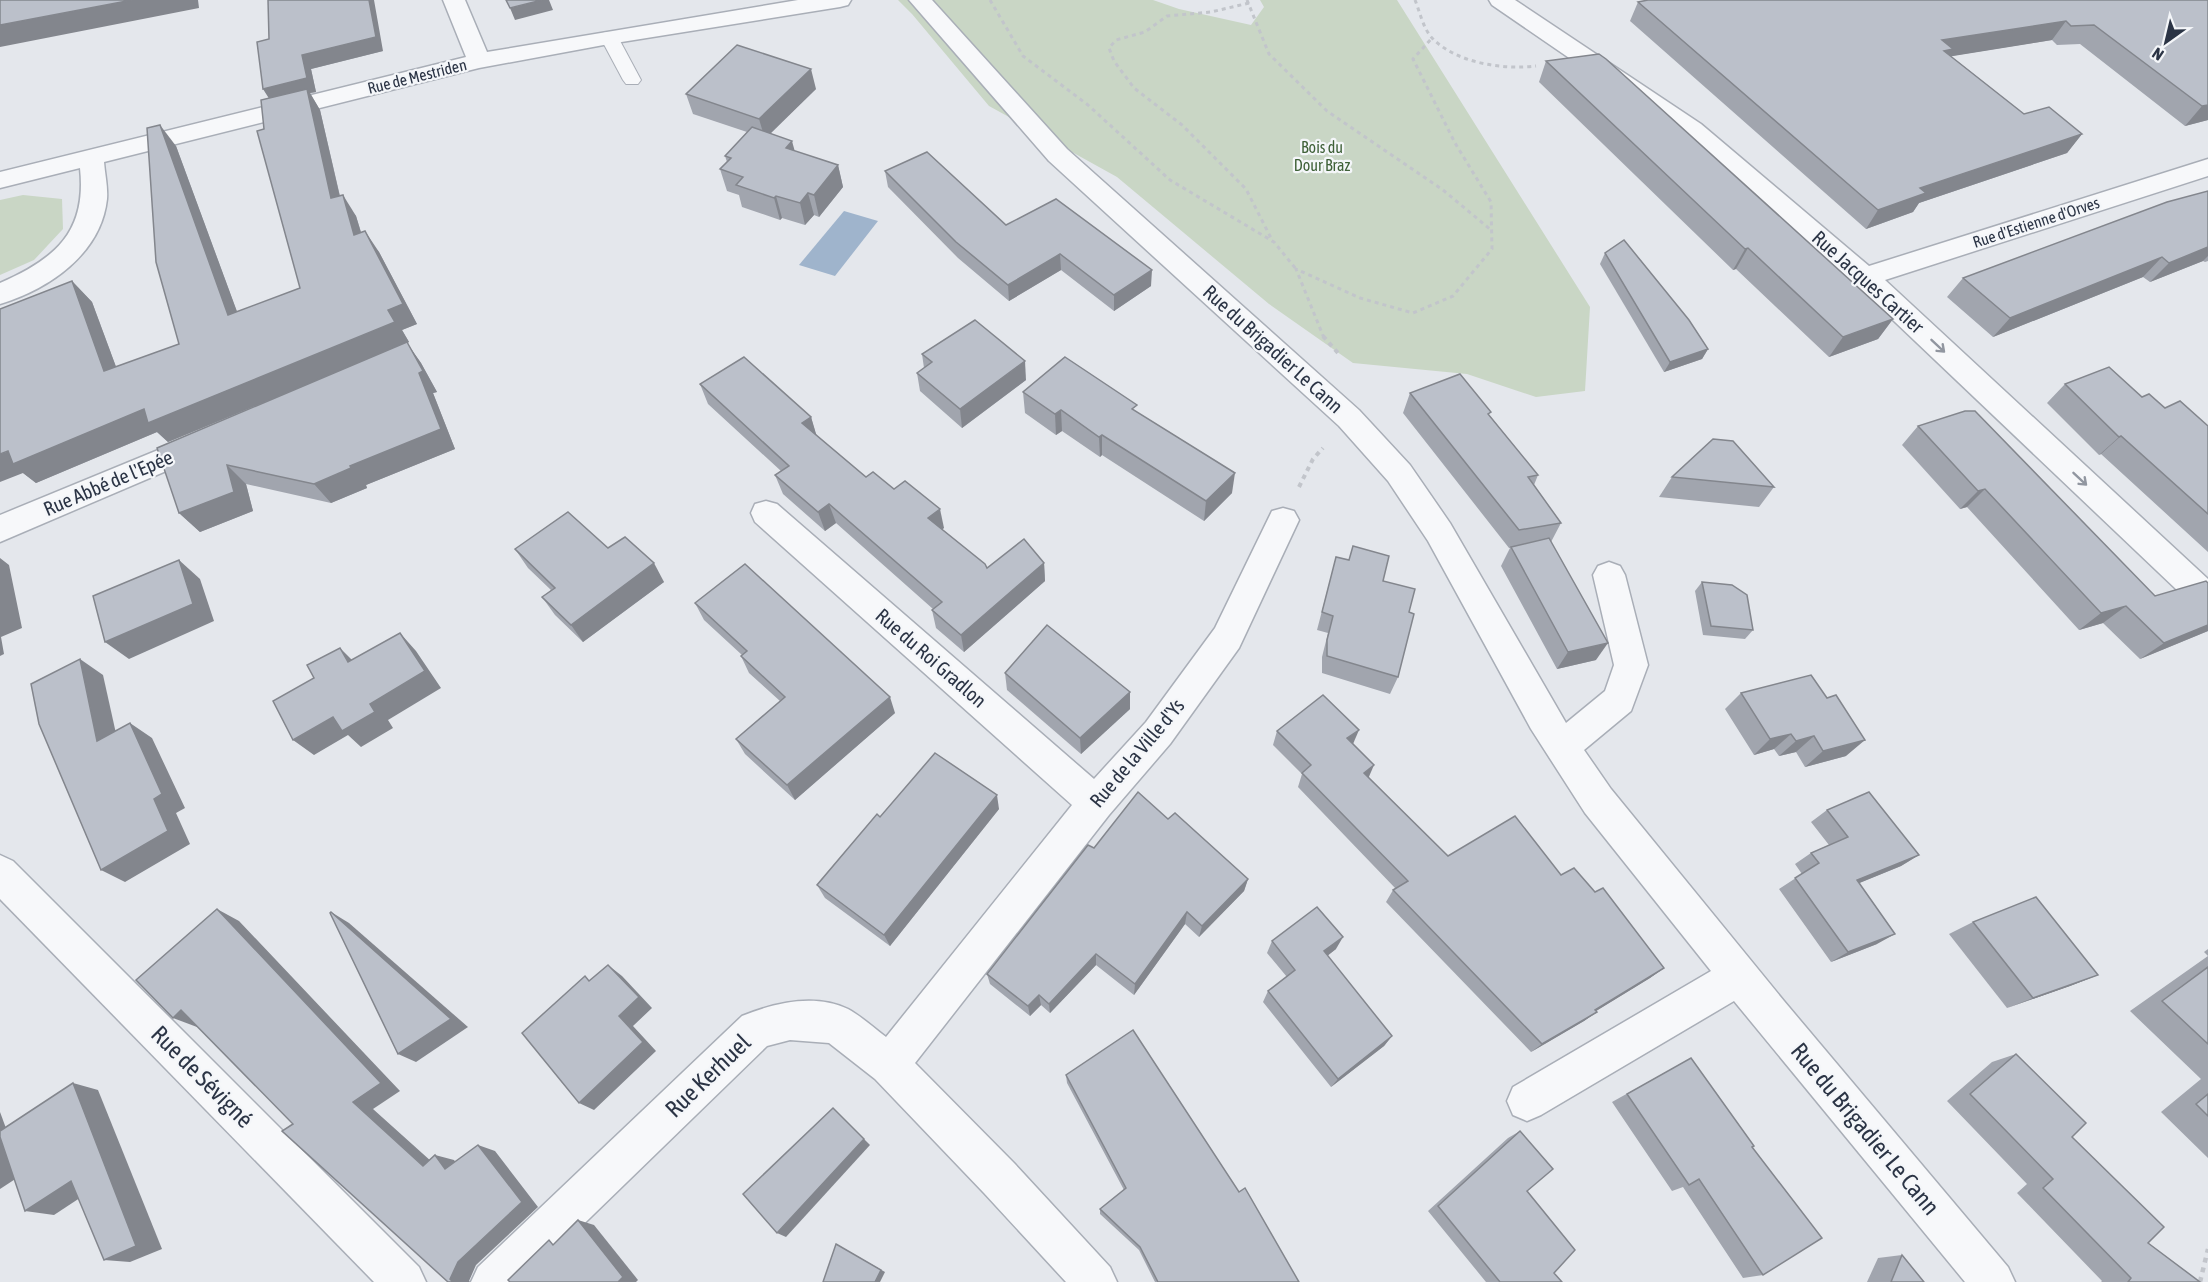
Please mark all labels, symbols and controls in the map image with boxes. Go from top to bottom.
north arrow [2136,12,2196,72]
text: N [2149,44,2167,65]
street label: Rue de Mestriden [366,55,468,97]
park label: Bois du Dour Braz [1294,138,1350,174]
street label: Rue d'Estienne d'Orves [1970,193,2102,251]
street label: Rue Jacques Cartier [1808,226,1930,338]
street label: Rue du Brigadier Le Cann [1199,280,1348,417]
one-way arrow [1930,339,1945,353]
street label: Rue Abbé de l'Epée [40,445,176,520]
one-way arrow [2073,472,2088,486]
street label: Rue du Roi Gradlon [871,603,991,712]
street label: Rue de la Ville d'Ys [1085,694,1189,812]
street label: Rue de Sévigné [146,1020,259,1133]
street label: Rue Kerhuel [660,1028,756,1123]
street label: Rue du Brigadier Le Cann [1786,1037,1945,1220]

